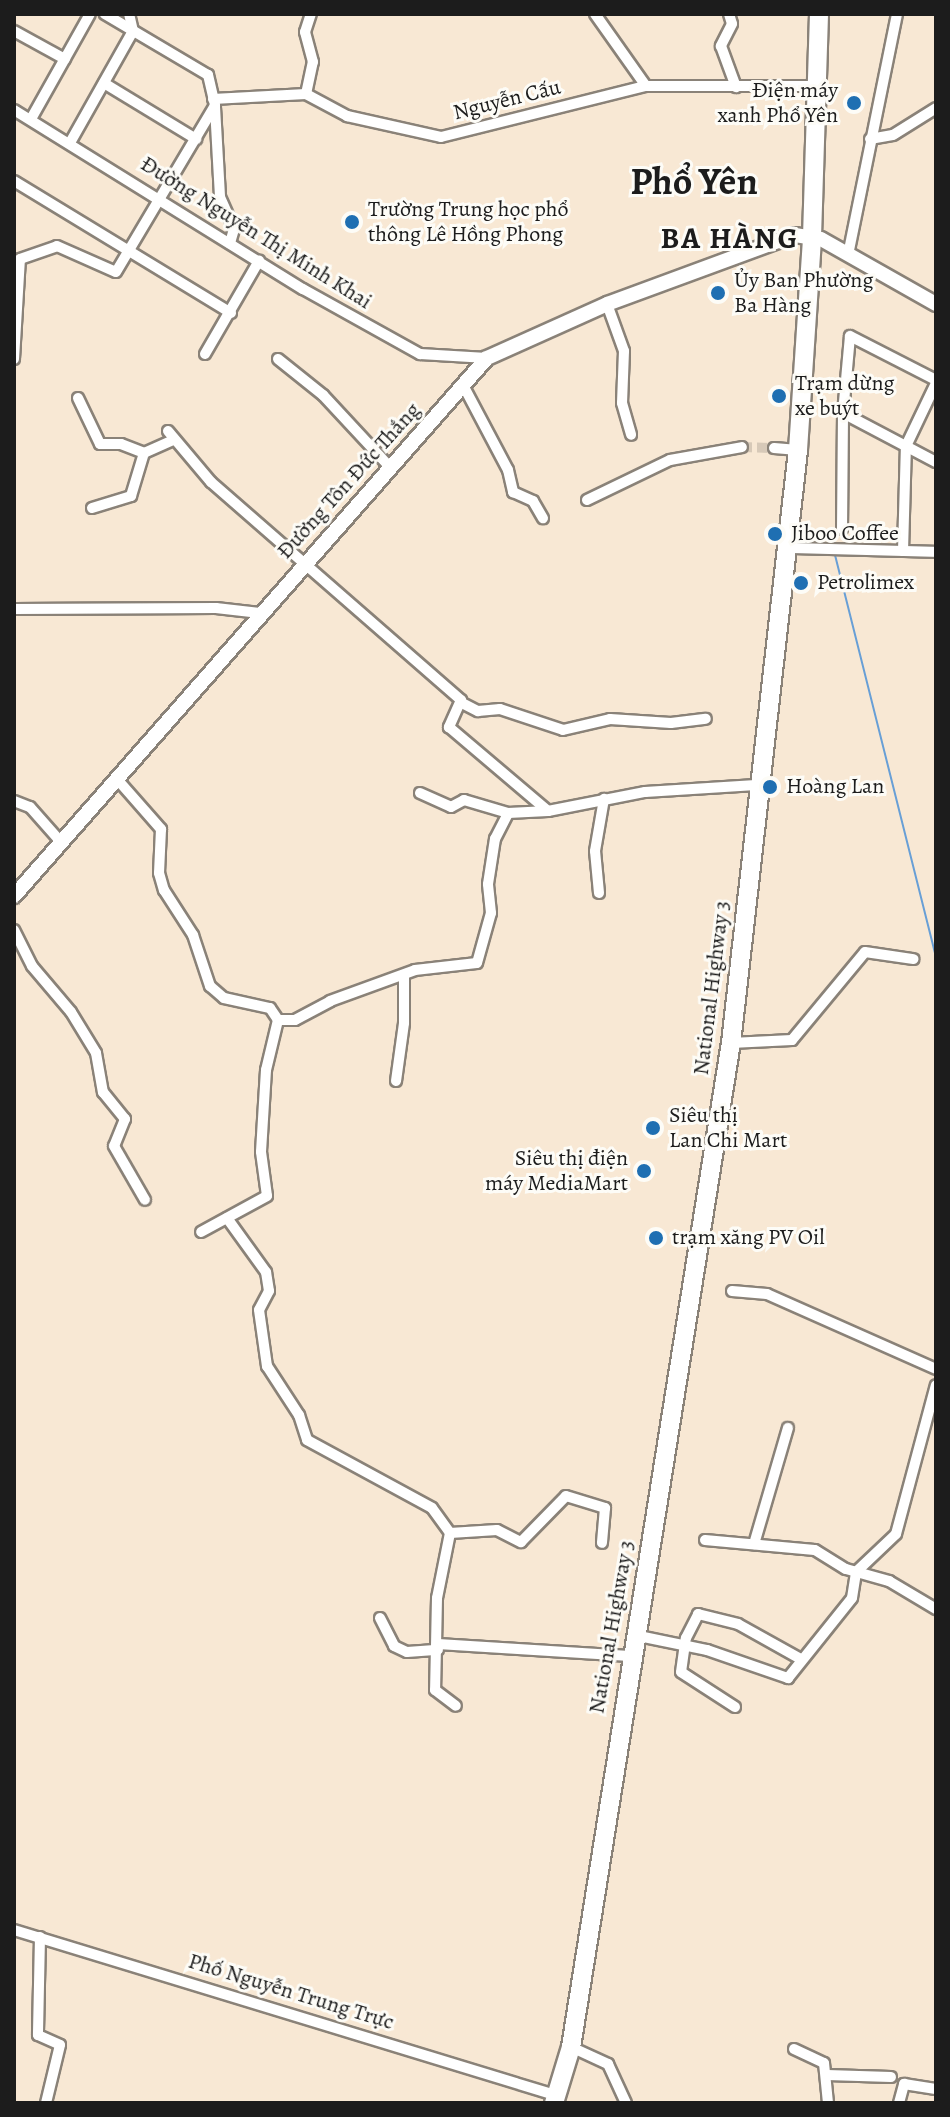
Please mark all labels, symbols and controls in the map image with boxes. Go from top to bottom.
street label: Nguyễn Cấu [450,74,564,126]
place label: Điện máy xanh Phổ Yên [718,77,838,128]
marker: Điện máy xanh Phổ Yên [845,94,863,112]
street label: Đường Nguyễn Thị Minh Khai [135,151,377,315]
district label: Phổ Yên [630,159,758,205]
place label: Trường Trung học phổ thông Lê Hồng Phong [368,196,569,248]
marker: Trường Trung học phổ thông Lê Hồng Phong [343,213,361,231]
district label: BA HÀNG [661,220,799,256]
place label: Ủy Ban Phường Ba Hàng [734,267,873,318]
marker: Ủy Ban Phường Ba Hàng [709,284,727,302]
place label: Trạm dừng xe buýt [795,370,894,422]
marker: Trạm dừng xe buýt [770,387,788,405]
street label: Đường Tôn Đức Thắng [272,397,426,565]
place label: Jiboo Coffee [791,521,899,547]
marker: Jiboo Coffee [766,525,784,543]
place label: Petrolimex [817,570,914,596]
marker: Petrolimex [792,574,810,592]
place label: Hoàng Lan [786,774,884,800]
marker: Hoàng Lan [761,778,779,796]
street label: National Highway 3 [688,899,736,1077]
place label: Siêu thị Lan Chi Mart [669,1102,787,1154]
marker: Siêu thị Lan Chi Mart [644,1119,662,1137]
place label: Siêu thị điện máy MediaMart [485,1145,628,1196]
marker: Siêu thị điện máy MediaMart [635,1162,653,1180]
place label: trạm xăng PV Oil [672,1225,825,1251]
marker: trạm xăng PV Oil [647,1229,665,1247]
street label: National Highway 3 [584,1538,640,1716]
street label: Phố Nguyễn Trung Trực [185,1948,397,2036]

